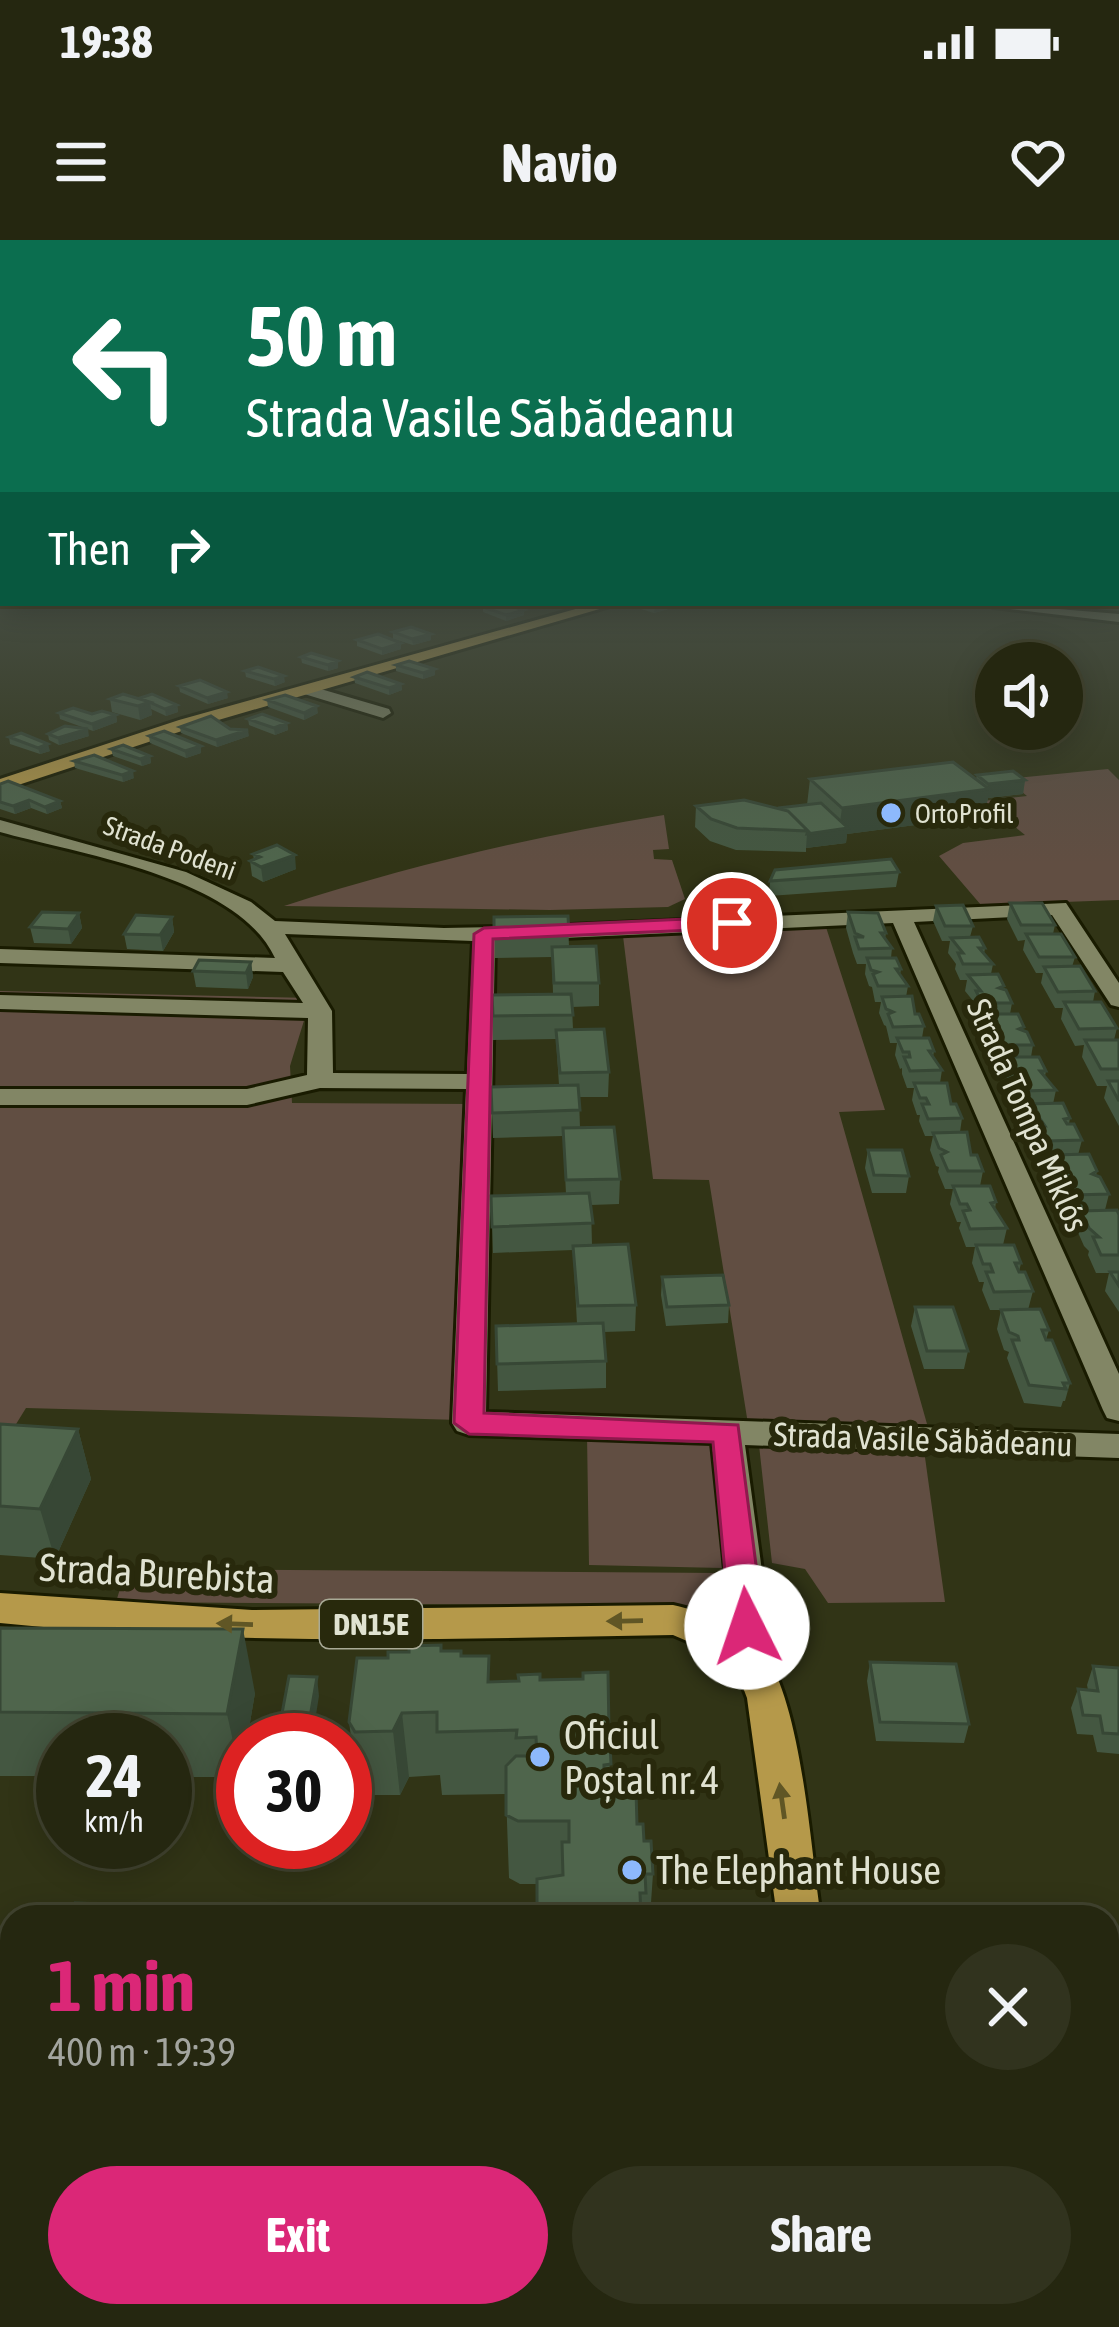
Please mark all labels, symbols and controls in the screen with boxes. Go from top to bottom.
text: 19:38 [60,16,153,68]
icon: menu [48,129,114,195]
icon: heart [1005,129,1071,195]
text: Navio [501,132,618,193]
icon: left [48,288,204,444]
text: 50 m [246,288,397,384]
text: Strada Vasile Săbădeanu [246,387,735,448]
icon: right [155,516,221,582]
text: Then [48,523,131,575]
map controls [975,642,1083,750]
button: sound [975,642,1083,750]
place label: OrtoProfil [915,798,1013,829]
marker: OrtoProfil [878,800,904,826]
street label: Strada Podeni [100,810,240,886]
pin [681,872,783,974]
icon: arrive [699,890,765,956]
street label: Strada Tompa Miklós [960,993,1096,1237]
street label: Strada Vasile Săbădeanu [773,1415,1073,1463]
street label: Strada Burebista [38,1545,276,1601]
position arrow [684,1564,810,1690]
road number: DN15E [320,1600,422,1648]
one-way arrow [605,1611,643,1631]
one-way arrow [215,1614,253,1633]
speed limit sign: 30 [216,1713,372,1869]
place label: Oficiul Poștal nr. 4 [564,1713,719,1803]
text: 24 [86,1741,142,1810]
marker: Oficiul Poștal nr. 4 [527,1744,553,1770]
one-way arrow [772,1782,791,1819]
text: km/h [84,1804,144,1838]
place label: The Elephant House [656,1848,941,1892]
marker: The Elephant House [619,1857,645,1883]
text: 1 min [48,1944,195,2026]
button: close [945,1944,1071,2070]
text: 400 m · 19:39 [48,2030,236,2074]
button: Exit [48,2166,548,2304]
button: Share [572,2166,1071,2304]

